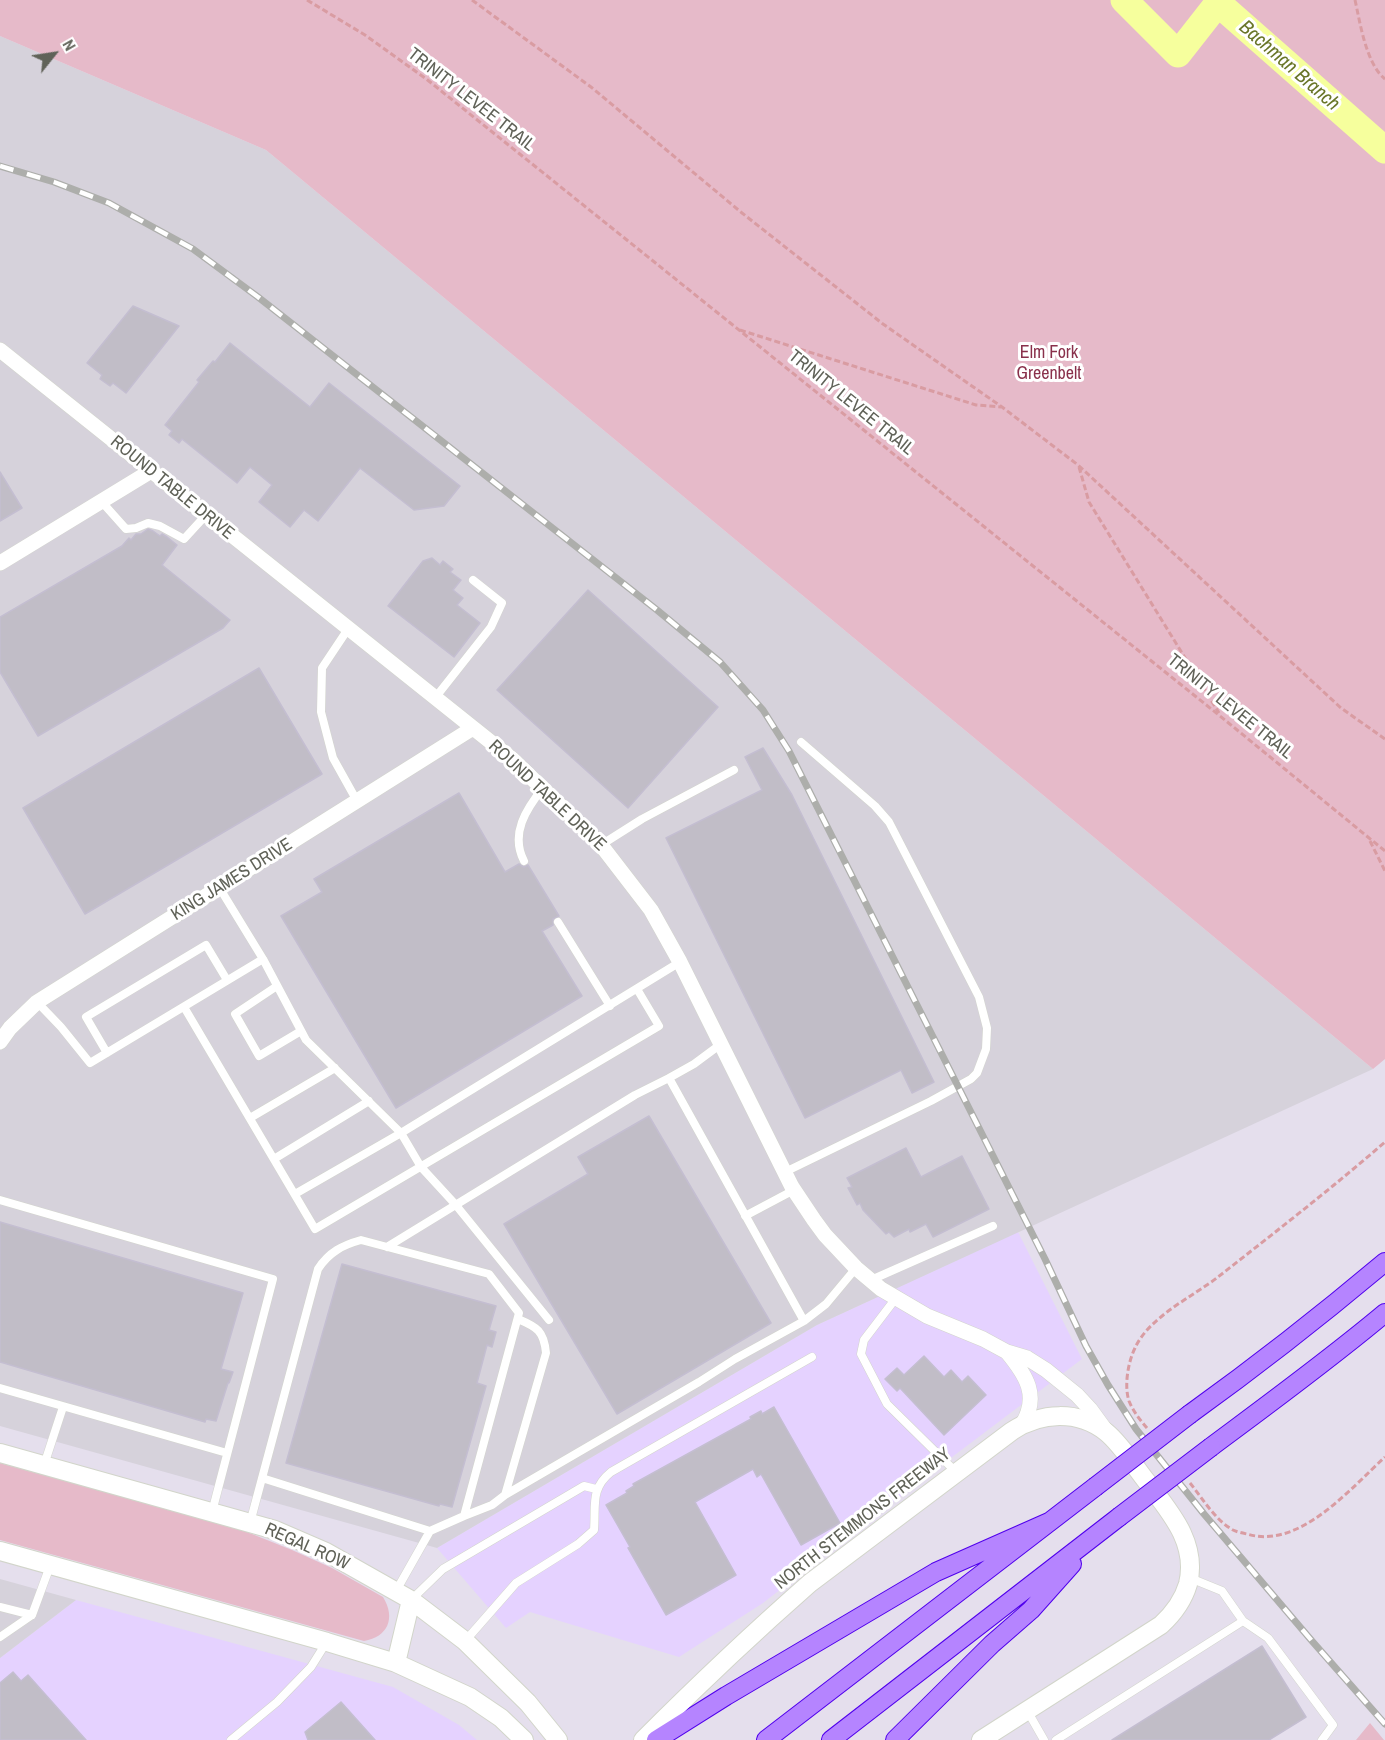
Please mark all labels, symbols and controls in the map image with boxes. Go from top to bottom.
water label: Bachman Branch [1234,16,1344,116]
north arrow [24,24,84,84]
text: N [58,35,81,55]
street label: TRINITY LEVEE TRAIL [403,44,539,156]
park label: Elm Fork Greenbelt [1017,342,1081,385]
street label: TRINITY LEVEE TRAIL [784,346,918,460]
street label: ROUND TABLE DRIVE [106,431,238,545]
street label: TRINITY LEVEE TRAIL [1163,650,1297,764]
street label: ROUND TABLE DRIVE [484,736,610,856]
street label: KING JAMES DRIVE [167,834,297,926]
street label: NORTH STEMMONS FREEWAY [771,1444,955,1594]
street label: REGAL ROW [261,1519,353,1575]

